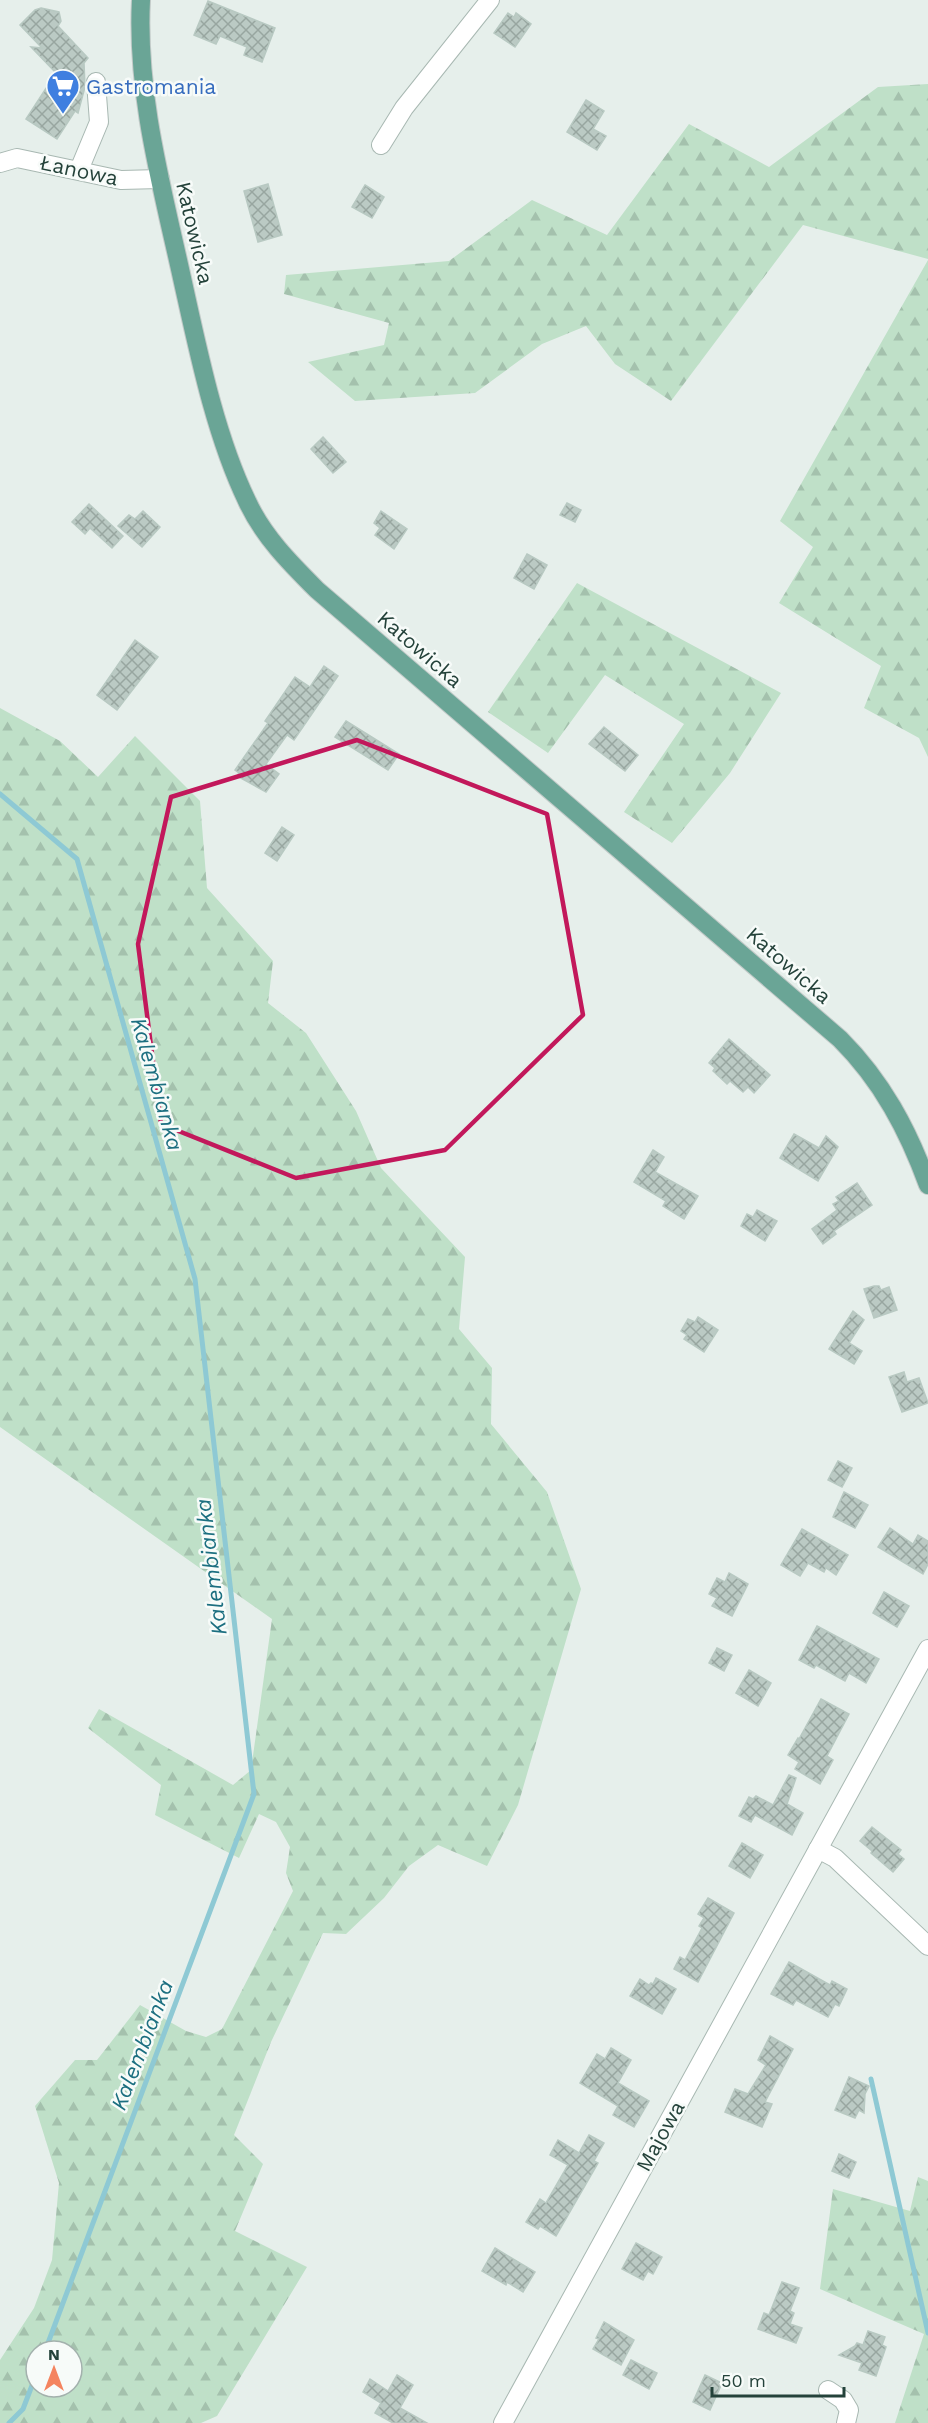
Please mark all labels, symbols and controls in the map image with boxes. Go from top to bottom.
supermarket icon: Gastromania [45,68,81,115]
place label: Gastromania [86,74,216,99]
street label: Łanowa [37,150,121,191]
street label: Katowicka [171,179,219,287]
street label: Katowicka [372,605,468,693]
street label: Katowicka [741,921,837,1009]
water label: Kalembianka [126,1015,188,1153]
water label: Kalembianka [190,1497,232,1637]
water label: Kalembianka [106,1976,178,2114]
street label: Majowa [630,2096,690,2176]
north arrow [24,2339,84,2399]
text: N [48,2345,60,2364]
scale bar [712,2360,844,2398]
text: 50 m [721,2370,766,2391]

